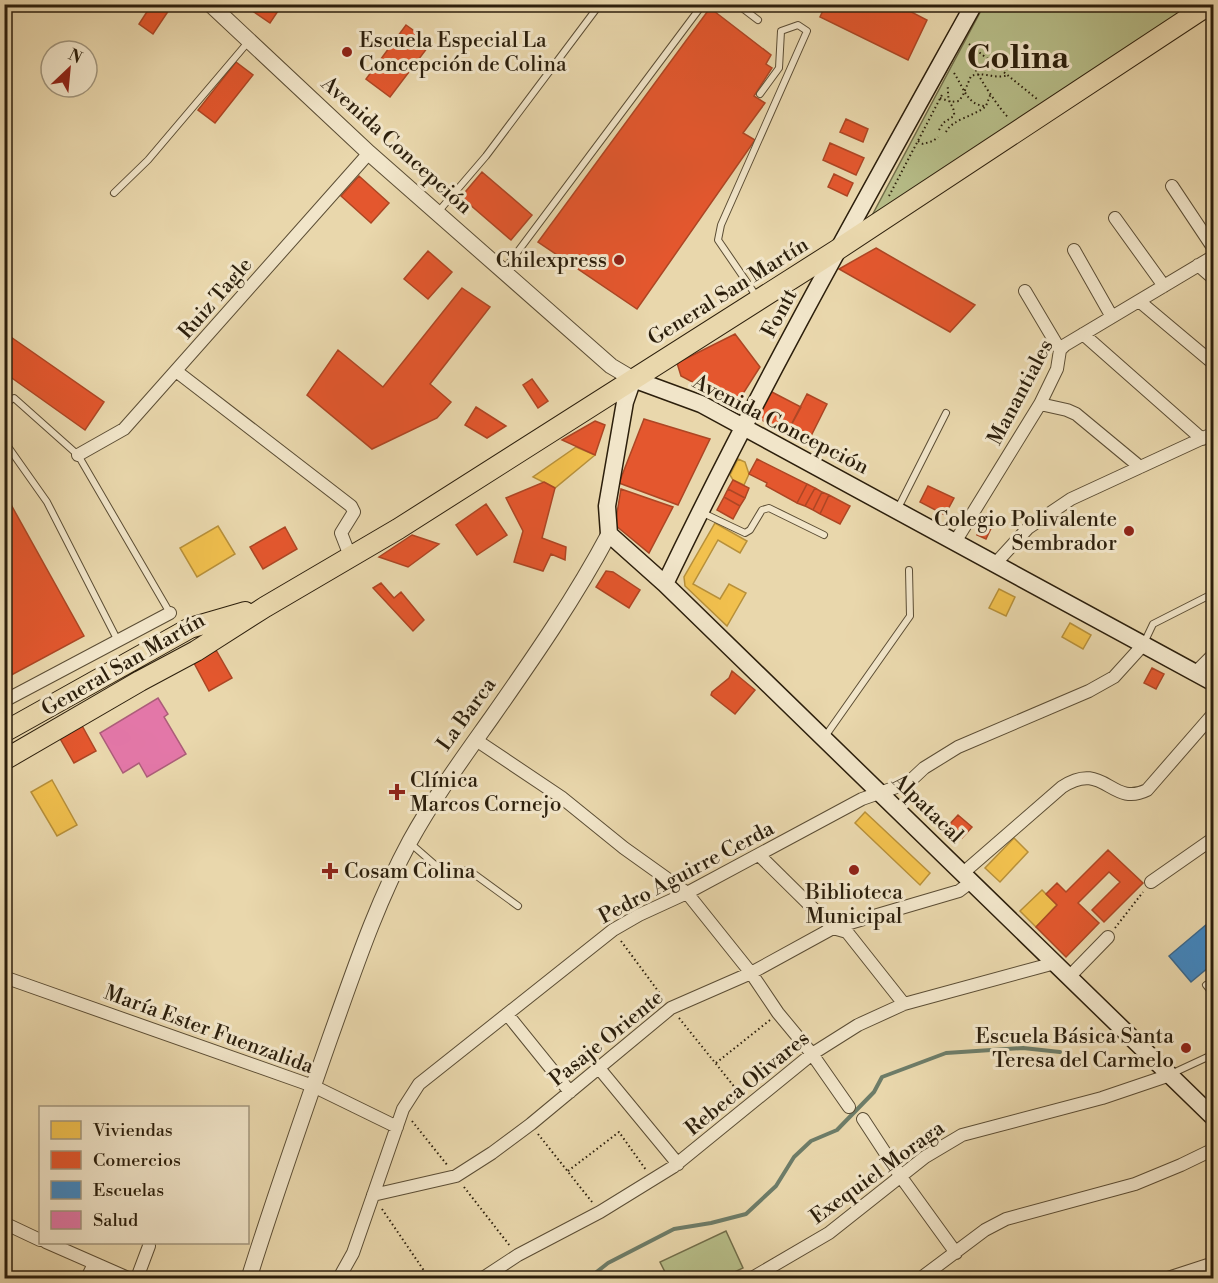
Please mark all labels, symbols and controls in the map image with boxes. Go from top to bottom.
place label: Escuela Especial La Concepción de Colina [359,28,567,78]
district label: Colina [967,38,1070,79]
north arrow [39,39,99,99]
text: N [65,45,86,68]
marker: Escuela Especial La Concepción de Colina [340,45,354,59]
street label: Avenida Concepción [315,70,478,221]
street label: General San Martín [643,232,814,352]
place label: Chilexpress [496,248,607,274]
street label: Ruiz Tagle [173,253,258,345]
marker: Chilexpress [612,253,626,267]
street label: Fontt [756,284,804,342]
street label: Manantiales [982,335,1060,450]
street label: Avenida Concepción [687,369,873,481]
place label: Colegio Polivalente Sembrador [934,507,1117,557]
marker: Colegio Polivalente Sembrador [1122,524,1136,538]
street label: General San Martín [37,607,210,722]
street label: La Barca [432,673,502,756]
place label: Clínica Marcos Cornejo [410,768,561,818]
street label: Alpatacal [885,768,968,849]
marker: Clínica Marcos Cornejo [388,783,406,801]
street label: Pedro Aguirre Cerda [594,815,779,930]
place label: Cosam Colina [344,859,476,885]
marker: Cosam Colina [321,862,339,880]
marker: Biblioteca Municipal [847,863,861,877]
place label: Biblioteca Municipal [804,880,903,930]
street label: María Ester Fuenzalida [100,980,317,1080]
street label: Pasaje Oriente [544,985,669,1093]
place label: Escuela Básica Santa Teresa del Carmelo [975,1024,1174,1074]
street label: Rebeca Olivares [680,1026,815,1142]
marker: Escuela Básica Santa Teresa del Carmelo [1179,1041,1193,1055]
legend [39,1106,249,1244]
street label: Exequiel Moraga [805,1115,950,1230]
text: Viviendas [92,1119,173,1142]
text: Comercios [93,1149,181,1172]
text: Escuelas [93,1179,164,1202]
text: Salud [93,1209,139,1232]

